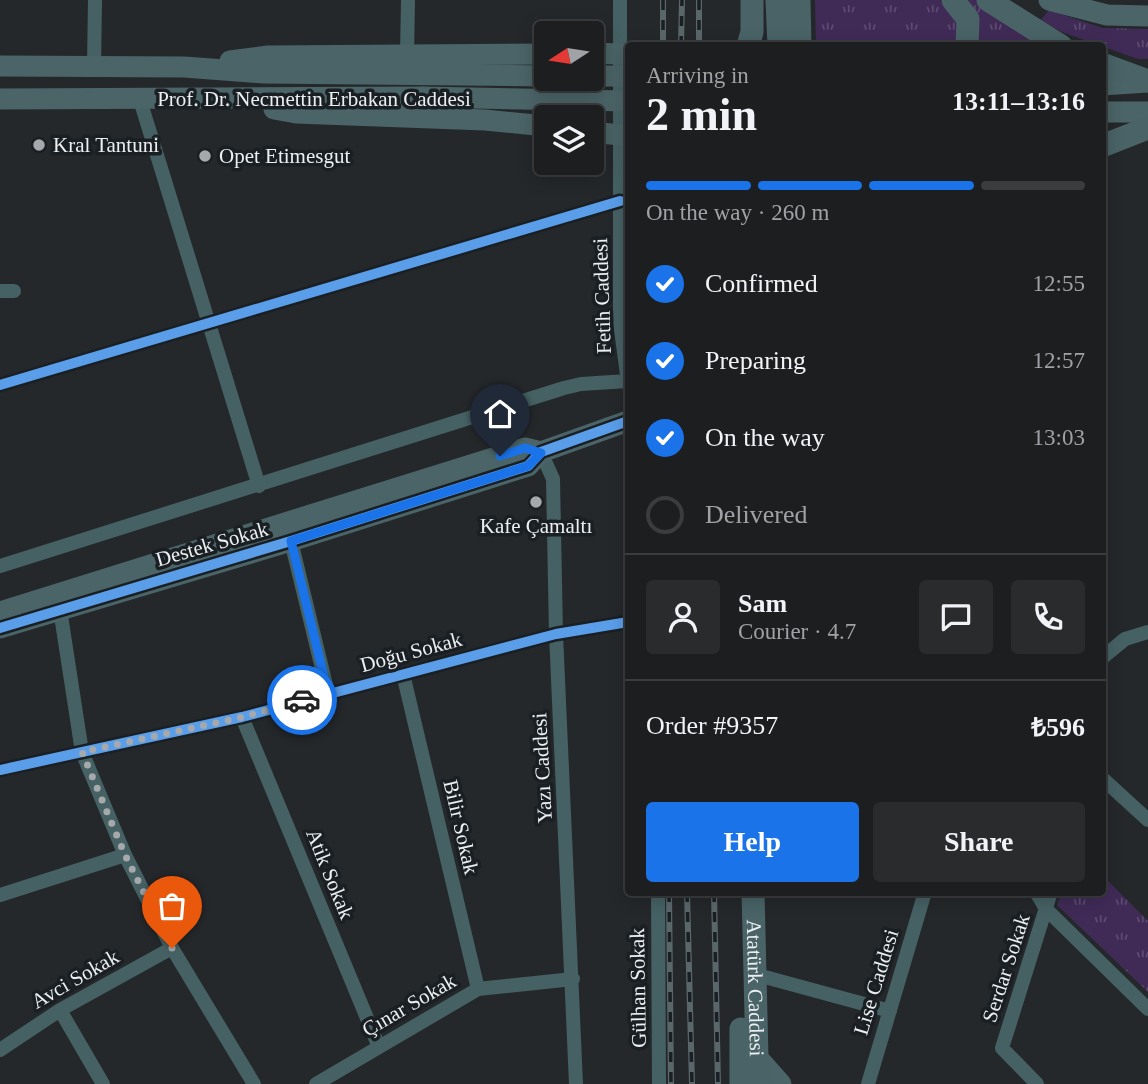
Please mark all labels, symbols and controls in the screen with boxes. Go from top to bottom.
north arrow [534,21,604,91]
map controls [534,21,604,175]
text: Arriving in [646,63,749,88]
street label: Prof. Dr. Necmettin Erbakan Caddesi [157,87,471,111]
text: 13:11–13:16 [952,87,1085,116]
text: 2 min [646,89,757,140]
button: layers [534,105,604,175]
place label: Kral Tantuni [53,133,159,157]
marker: Kral Tantuni [31,137,47,153]
place label: Opet Etimesgut [219,144,350,168]
marker: Opet Etimesgut [197,148,213,164]
text: On the way · 260 m [646,200,829,225]
street label: Fetih Caddesi [588,237,616,354]
icon: check [646,265,684,303]
text: Confirmed [705,269,818,298]
text: 12:55 [1033,271,1085,296]
icon: check [646,342,684,380]
text: Preparing [705,346,806,375]
text: 12:57 [1033,348,1085,373]
pin [470,384,530,456]
icon: home [481,395,519,433]
icon: check [646,419,684,457]
text: On the way [705,423,825,452]
text: 13:03 [1033,425,1085,450]
marker: Kafe Çamaltı [528,494,544,510]
text: Delivered [705,500,808,529]
place label: Kafe Çamaltı [480,514,592,538]
street label: Destek Sokak [153,516,272,572]
button: person [646,580,720,654]
button: chat [919,580,993,654]
button: phone [1011,580,1085,654]
text: Sam [738,589,787,618]
text: Courier · 4.7 [738,619,856,644]
street label: Doğu Sokak [357,627,465,677]
courier [267,665,337,735]
icon: car [283,681,321,719]
text: Order #9357 [646,711,778,740]
street label: Yazı Caddesi [527,712,557,824]
text: ₺596 [1031,713,1085,742]
street label: Bilir Sokak [438,777,484,877]
button: Help [646,802,859,882]
button: Share [873,802,1085,882]
street label: Atik Sokak [301,825,359,923]
pin [142,876,202,948]
icon: bag [153,887,191,925]
street label: Serdar Sokak [977,910,1035,1025]
street label: Atatürk Caddesi [742,919,769,1057]
street label: Lise Caddesi [849,926,903,1038]
street label: Gülhan Sokak [625,928,651,1048]
street label: Avci Sokak [27,944,123,1014]
street label: Çınar Sokak [358,968,461,1041]

